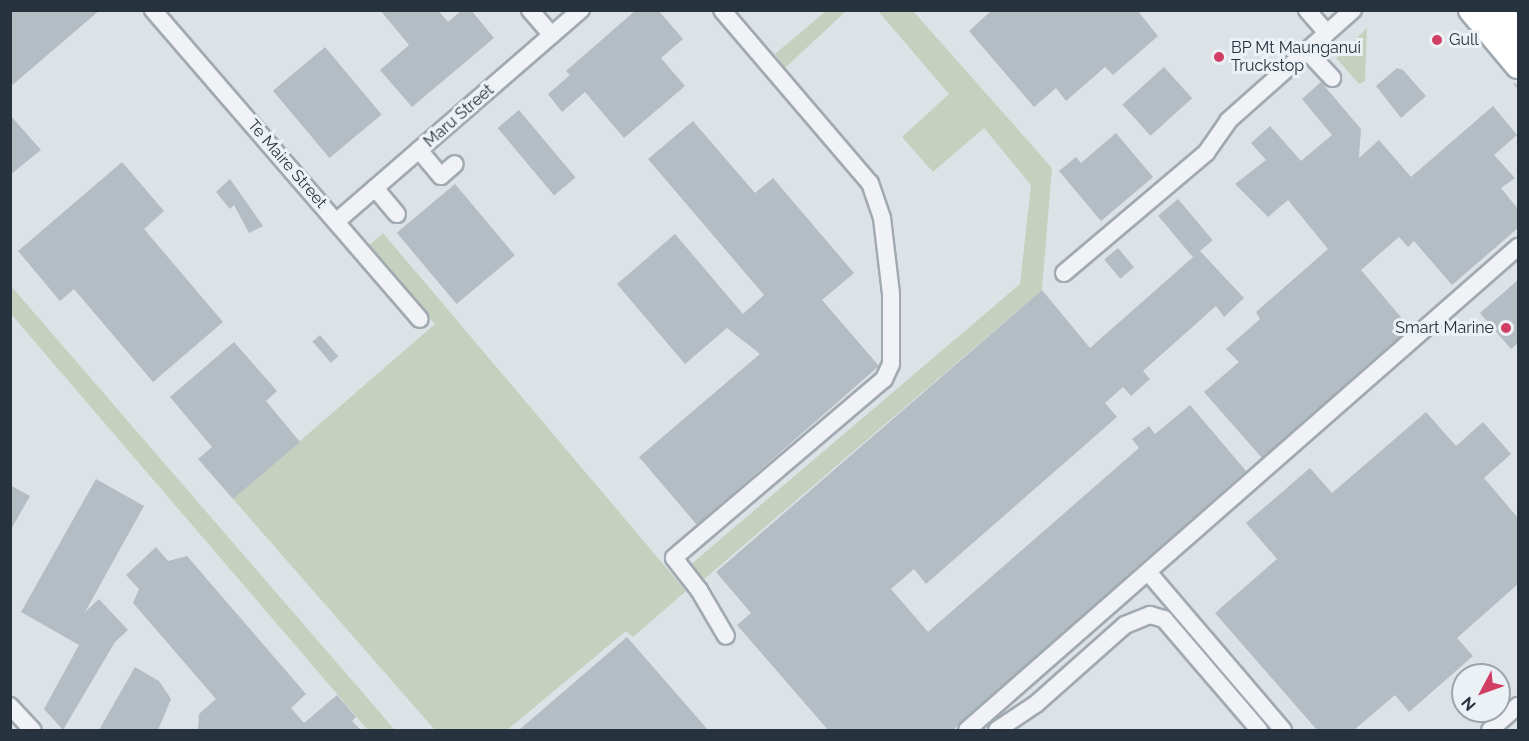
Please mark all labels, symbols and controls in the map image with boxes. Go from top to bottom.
place label: Gull [1449,30,1479,50]
marker: Gull [1430,33,1444,47]
place label: BP Mt Maunganui Truckstop [1231,38,1362,76]
marker: BP Mt Maunganui Truckstop [1212,50,1226,64]
street label: Maru Street [420,80,498,152]
street label: Te Maire Street [243,116,331,212]
place label: Smart Marine [1395,318,1494,338]
marker: Smart Marine [1499,321,1513,335]
north arrow [1451,663,1511,723]
text: N [1457,693,1480,715]

